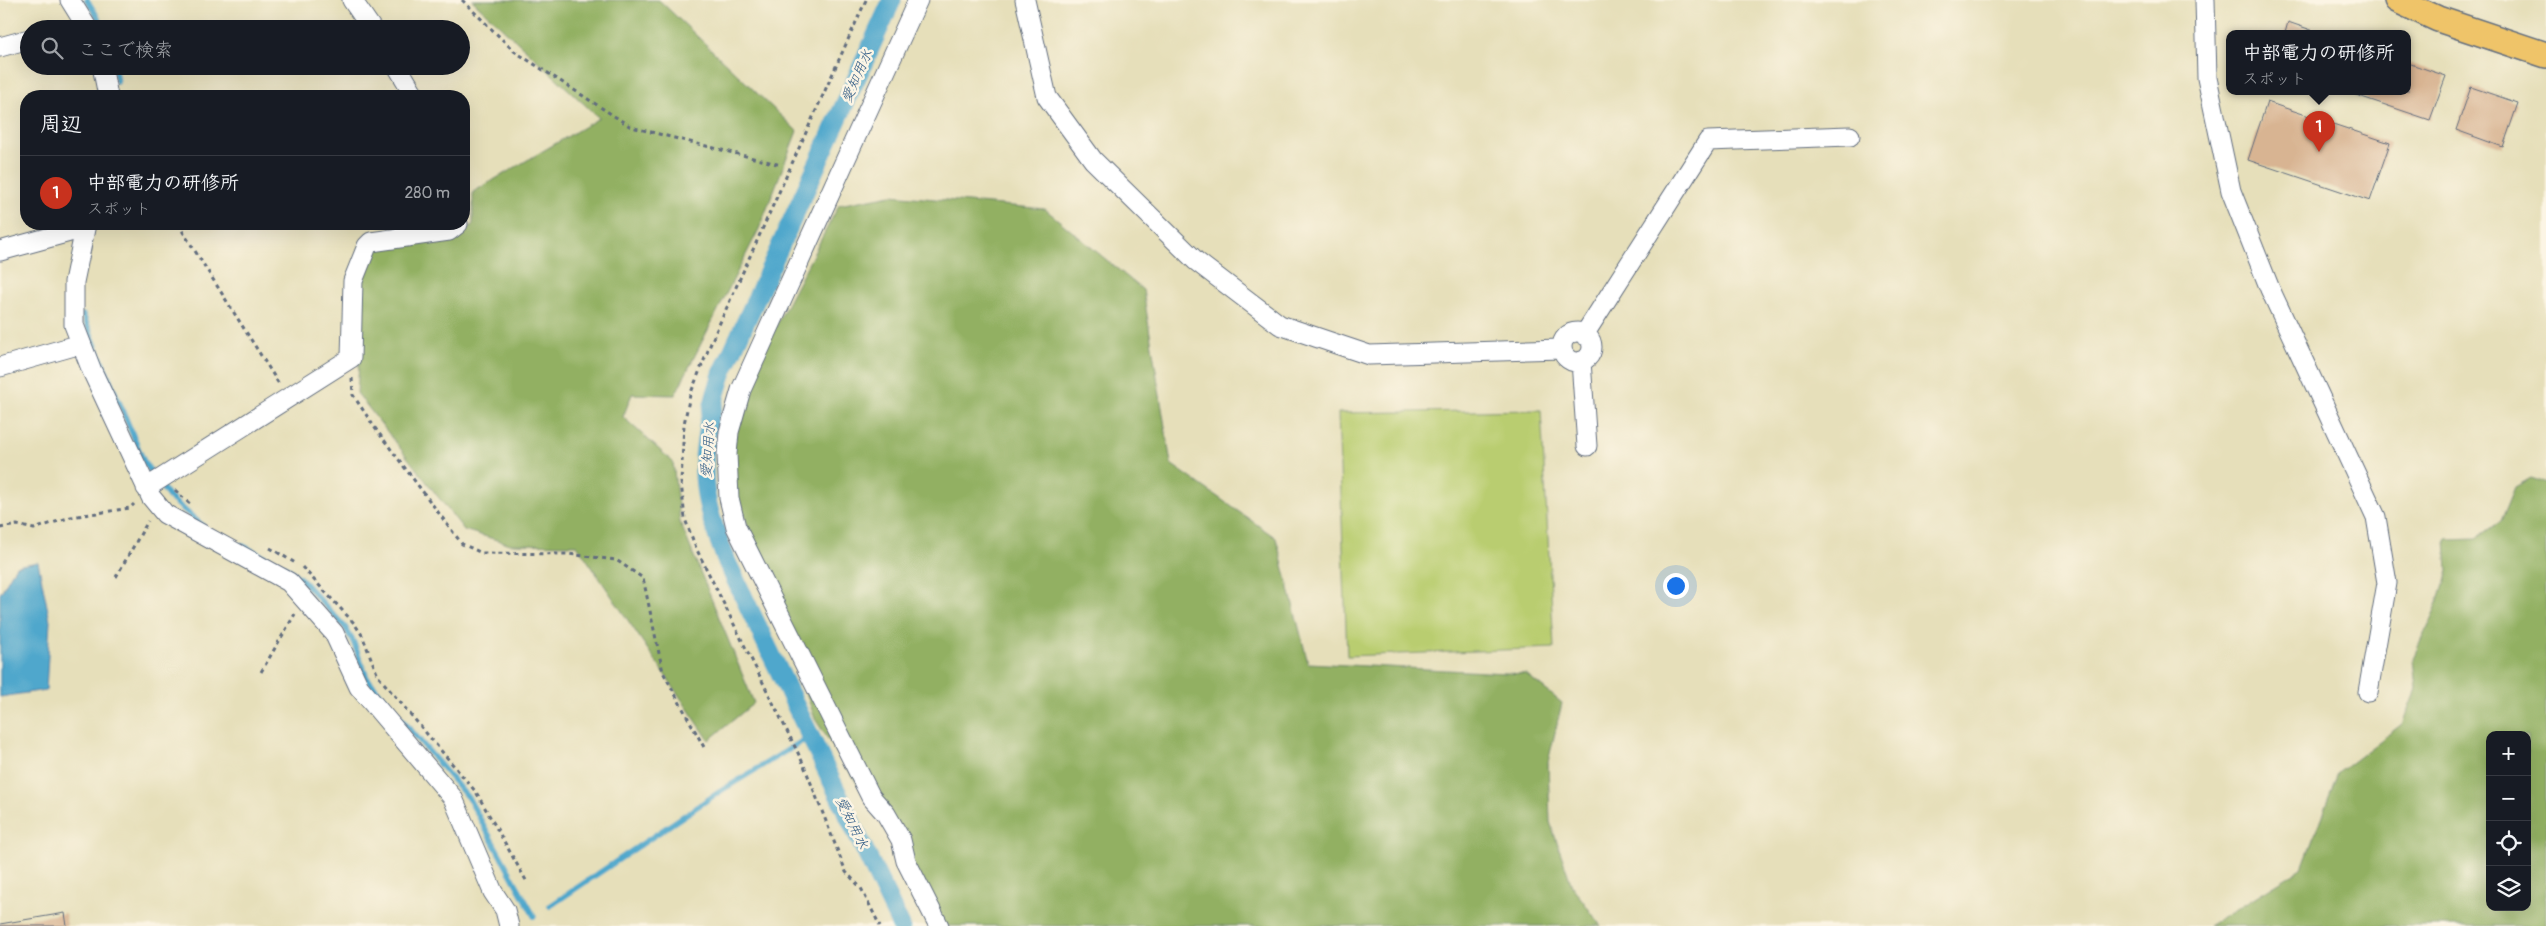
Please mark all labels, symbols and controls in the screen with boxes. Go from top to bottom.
search box [20,20,470,75]
popup [2226,30,2411,95]
icon: search [38,34,66,62]
text: ここで検索 [78,38,173,62]
text: 中部電力の研修所 [2242,41,2395,65]
water label: 愛知用水 [838,47,876,105]
text: スポット [2242,69,2307,89]
text: 周辺 [40,111,82,138]
pin: 1 [2303,111,2335,152]
text: 中部電力の研修所 [87,171,239,195]
text: 1 [53,183,59,203]
text: 280 m [404,183,450,203]
text: スポット [87,199,151,219]
water label: 愛知用水 [698,421,718,479]
your location [1663,573,1689,599]
map controls [2486,731,2531,911]
button: + [2486,731,2531,776]
button: − [2486,776,2531,821]
water label: 愛知用水 [832,794,872,852]
button: locate [2486,821,2531,866]
button: layers [2486,866,2531,911]

